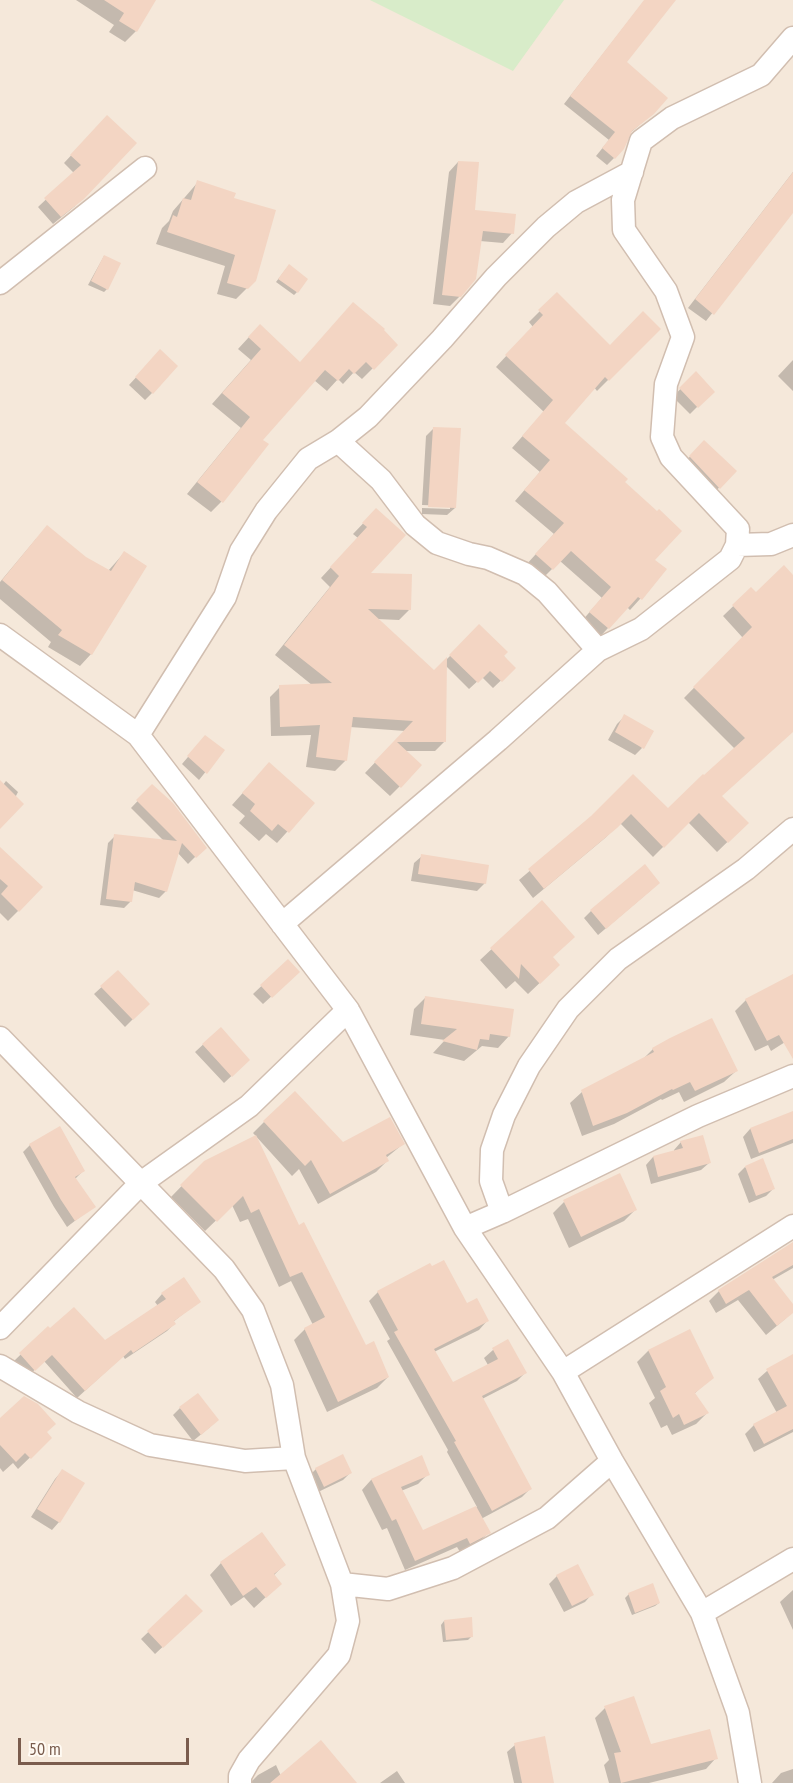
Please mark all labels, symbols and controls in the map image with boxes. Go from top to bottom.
scale bar [21,1726,192,1764]
text: 50 m [29,1737,61,1760]

